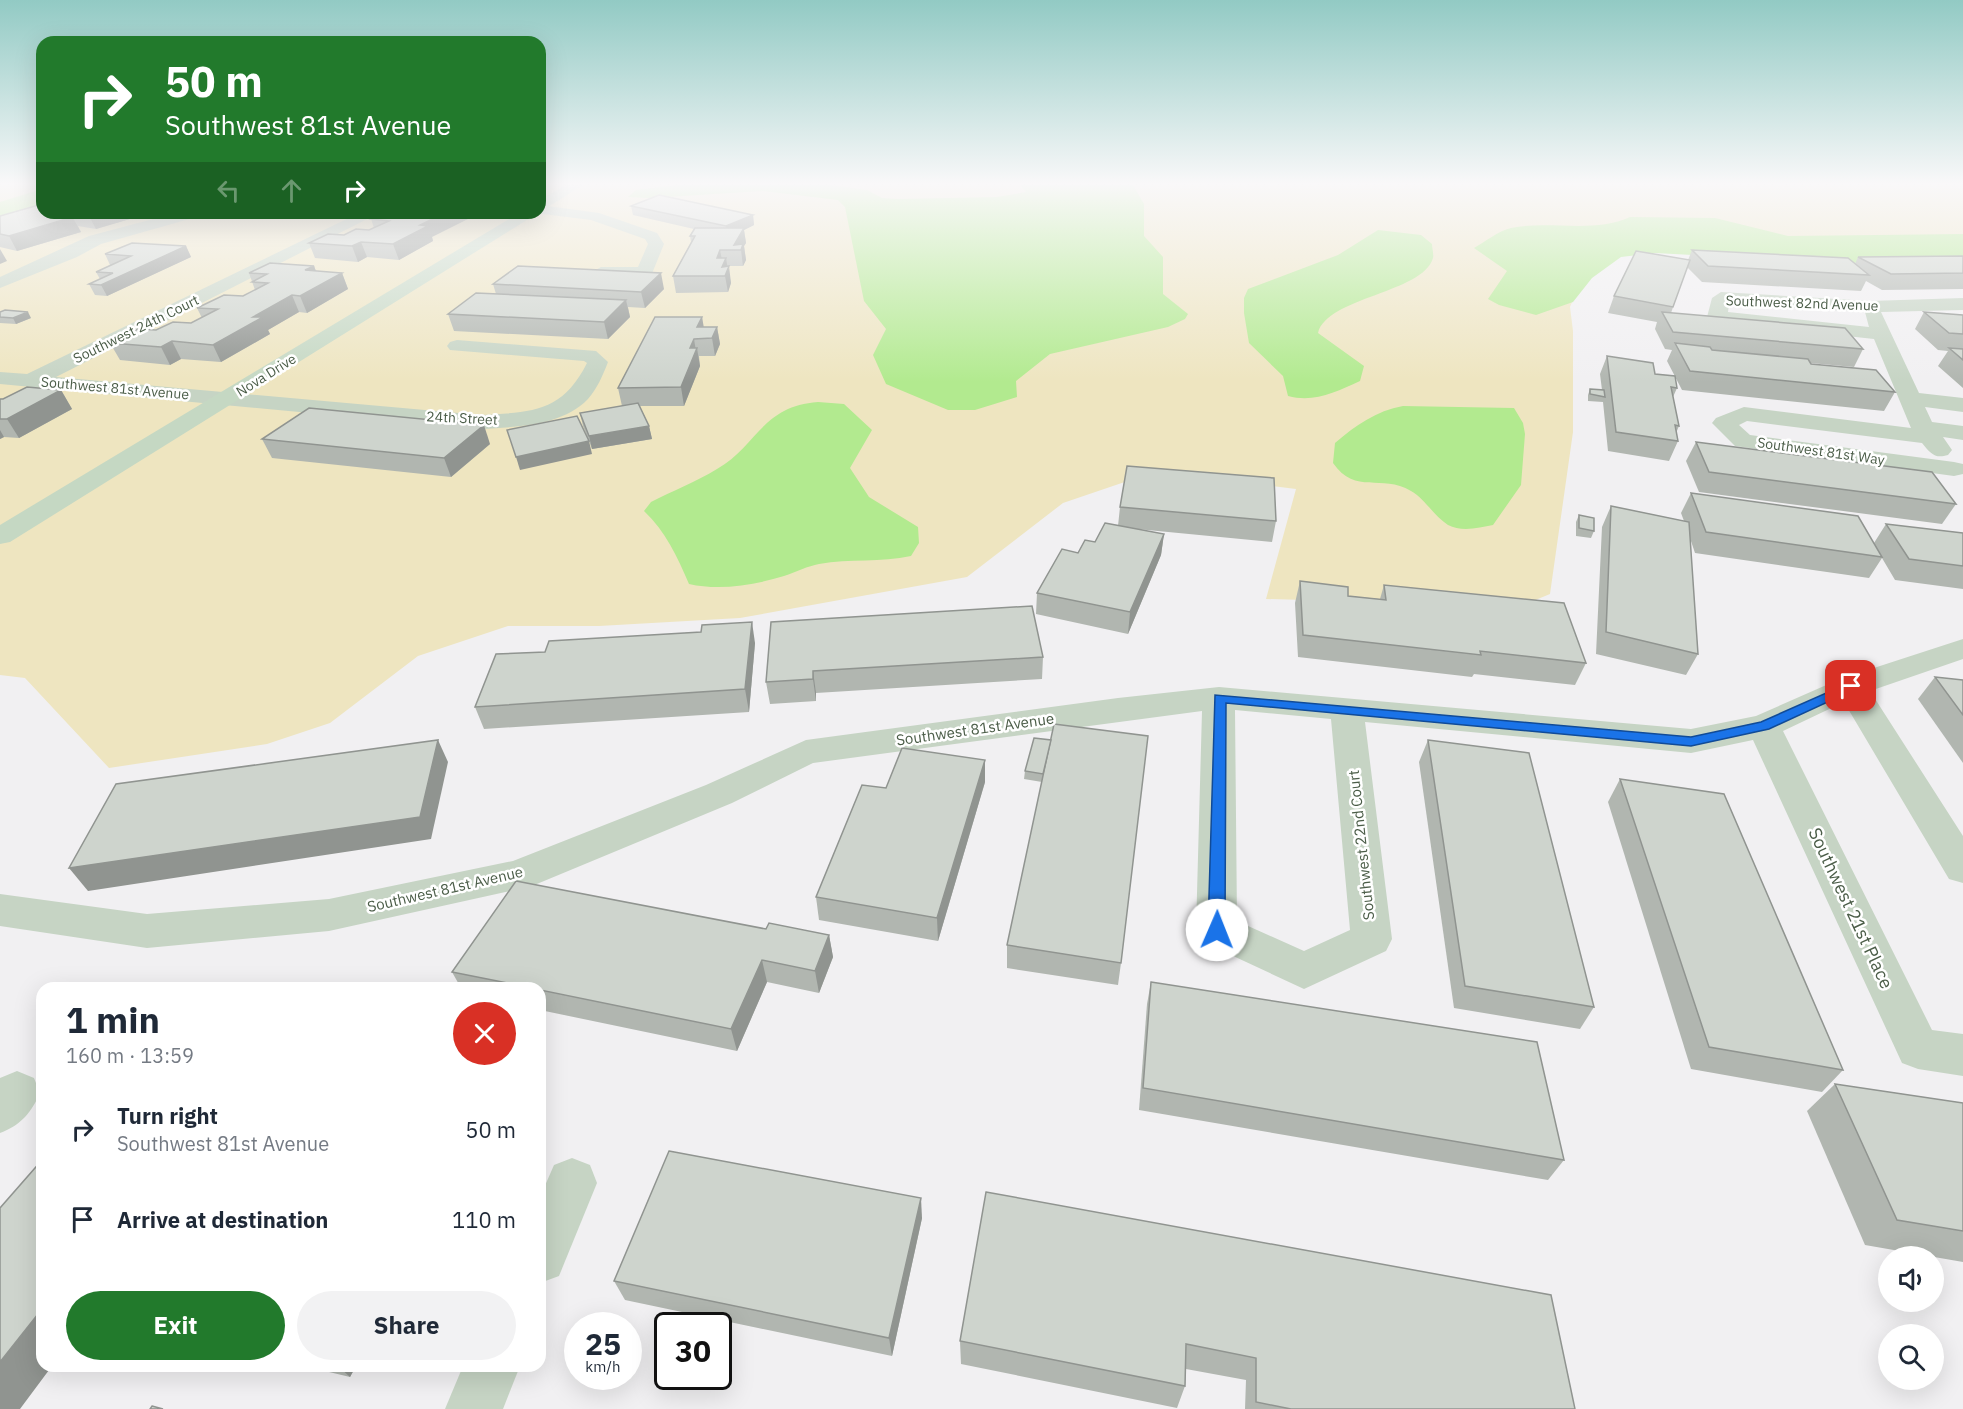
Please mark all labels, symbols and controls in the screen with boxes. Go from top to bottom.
text: 50 m [165,54,263,109]
icon: right [66,60,144,138]
text: Southwest 81st Avenue [165,107,451,142]
icon: left [212,174,245,207]
icon: ahead [275,174,308,207]
icon: right [338,174,371,207]
street label: Southwest 24th Court [70,291,202,367]
street label: Southwest 82nd Avenue [1725,291,1879,315]
street label: Nova Drive [233,349,300,401]
street label: Southwest 81st Avenue [40,373,190,403]
street label: 24th Street [426,407,498,429]
street label: Southwest 81st Way [1756,433,1886,469]
pin [1825,660,1876,711]
icon: arrive [1834,669,1867,702]
street label: Southwest 81st Avenue [895,709,1055,749]
street label: Southwest 22nd Court [1344,769,1378,921]
street label: Southwest 21st Place [1804,824,1898,992]
street label: Southwest 81st Avenue [365,862,525,916]
position arrow [1185,898,1249,962]
text: 1 min [66,996,160,1043]
button: close [453,1002,516,1065]
text: 160 m · 13:59 [66,1042,194,1069]
text: Turn right [117,1101,218,1130]
icon: right [66,1113,99,1146]
text: 50 m [465,1115,516,1144]
text: Southwest 81st Avenue [117,1130,329,1157]
icon: arrive [66,1203,99,1236]
text: Arrive at destination [117,1205,328,1234]
text: 110 m [452,1205,516,1234]
map controls [1878,1246,1944,1390]
button: sound [1878,1246,1944,1312]
button: Exit [66,1291,285,1360]
button: Share [297,1291,516,1360]
speed limit sign: 30 [654,1312,732,1390]
text: 25 [585,1324,621,1363]
button: search [1878,1324,1944,1390]
text: km/h [585,1357,621,1376]

